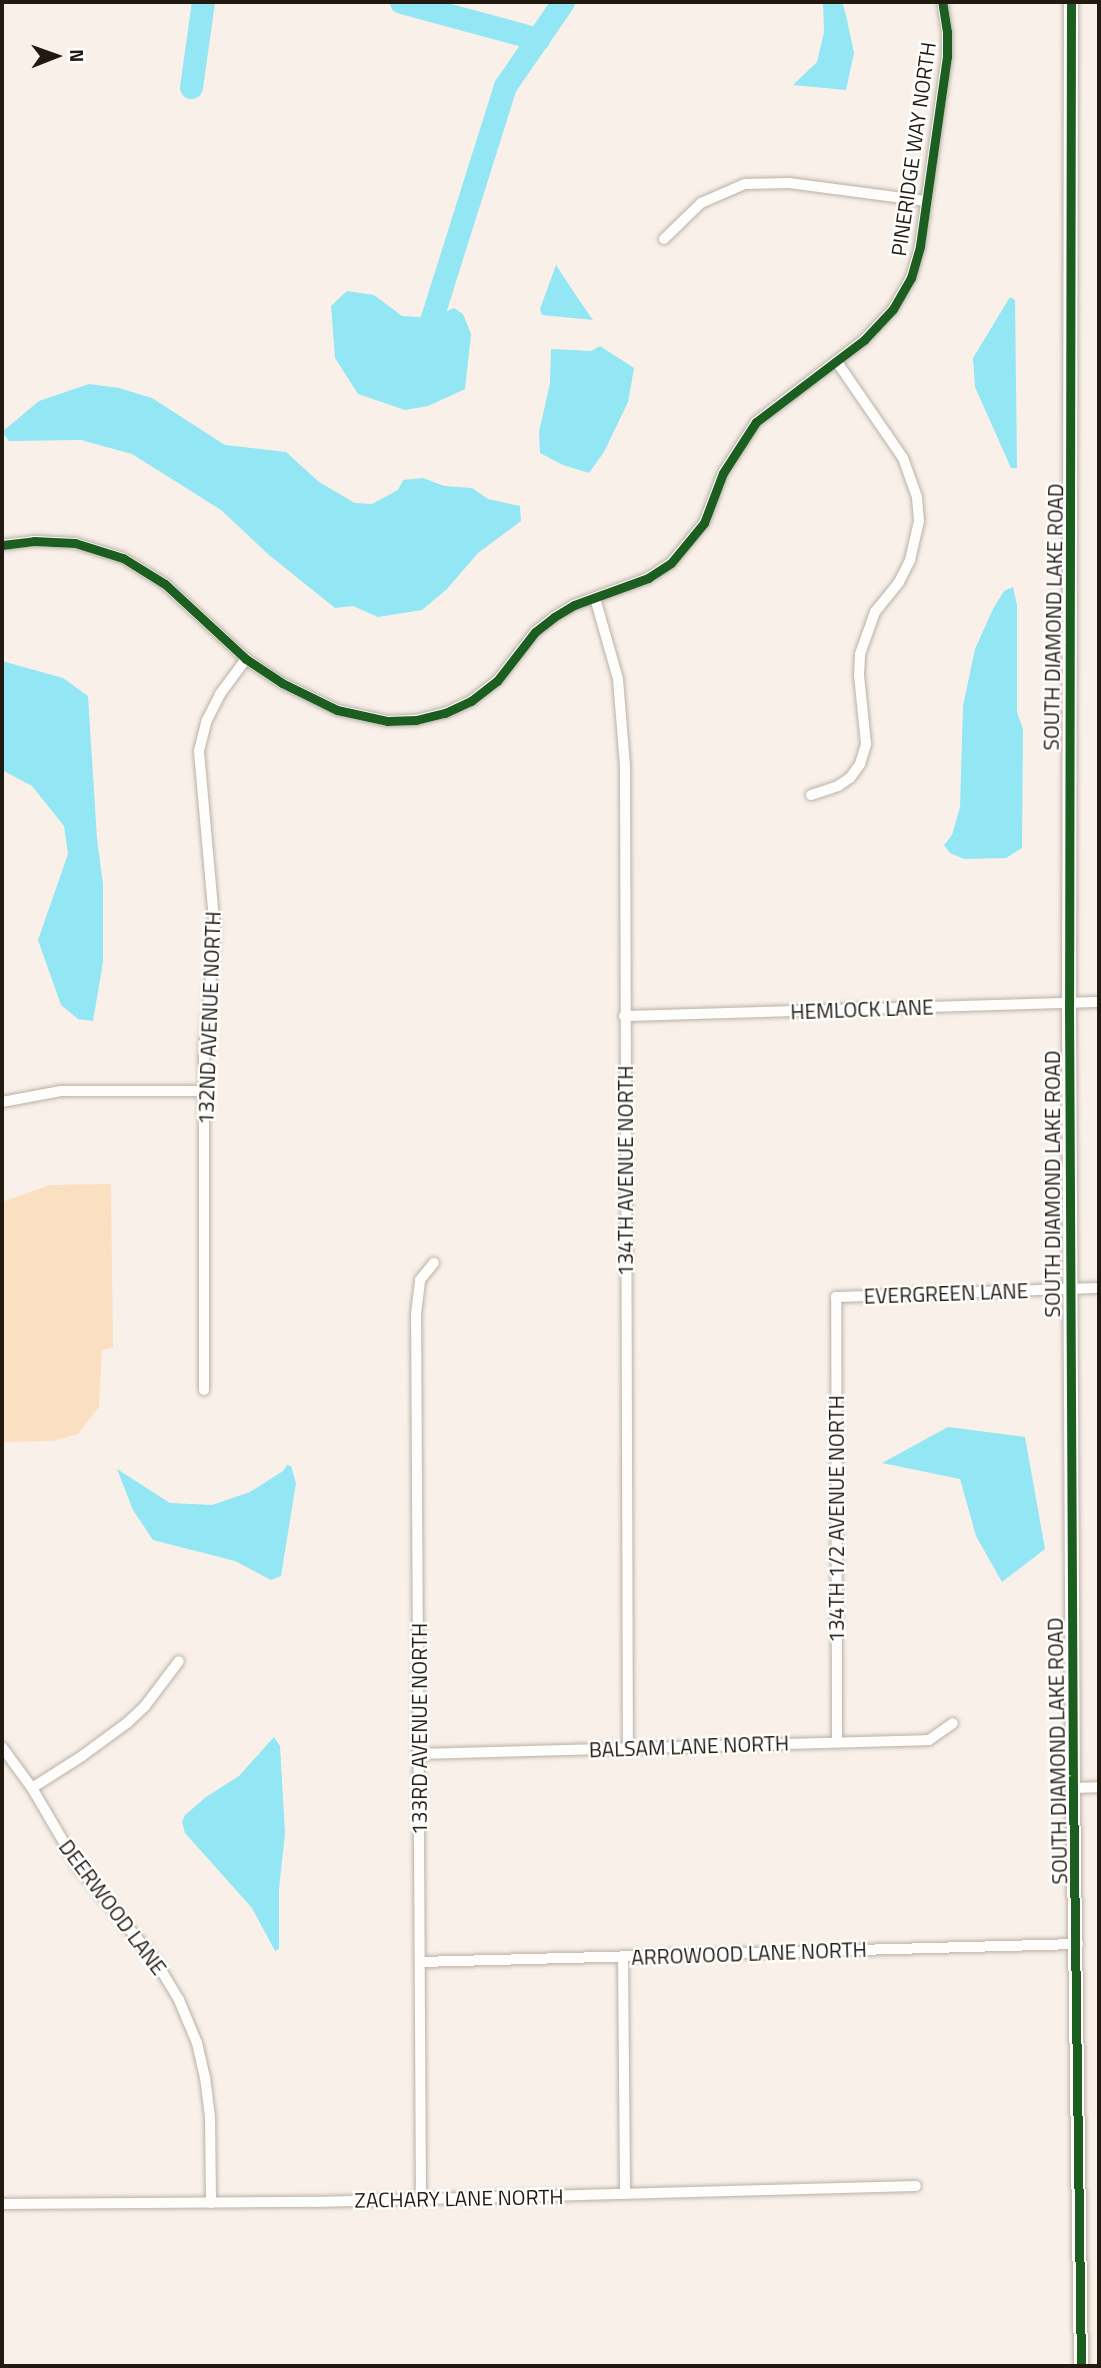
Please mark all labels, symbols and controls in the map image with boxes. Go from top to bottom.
north arrow [21,21,91,91]
street label: PINERIDGE WAY NORTH [886,40,940,258]
text: N [63,49,92,62]
street label: SOUTH DIAMOND LAKE ROAD [1038,483,1068,751]
street label: 132ND AVENUE NORTH [193,911,225,1125]
street label: HEMLOCK LANE [790,994,934,1024]
street label: SOUTH DIAMOND LAKE ROAD [1039,1050,1065,1318]
street label: 134TH AVENUE NORTH [612,1066,638,1276]
street label: EVERGREEN LANE [863,1278,1029,1308]
street label: 134TH 1/2 AVENUE NORTH [823,1395,849,1643]
street label: SOUTH DIAMOND LAKE ROAD [1042,1617,1072,1885]
street label: 133RD AVENUE NORTH [406,1623,432,1835]
street label: BALSAM LANE NORTH [588,1730,790,1762]
street label: DEERWOOD LANE [54,1834,172,1980]
street label: ARROWOOD LANE NORTH [631,1936,867,1970]
street label: ZACHARY LANE NORTH [354,2184,564,2212]

